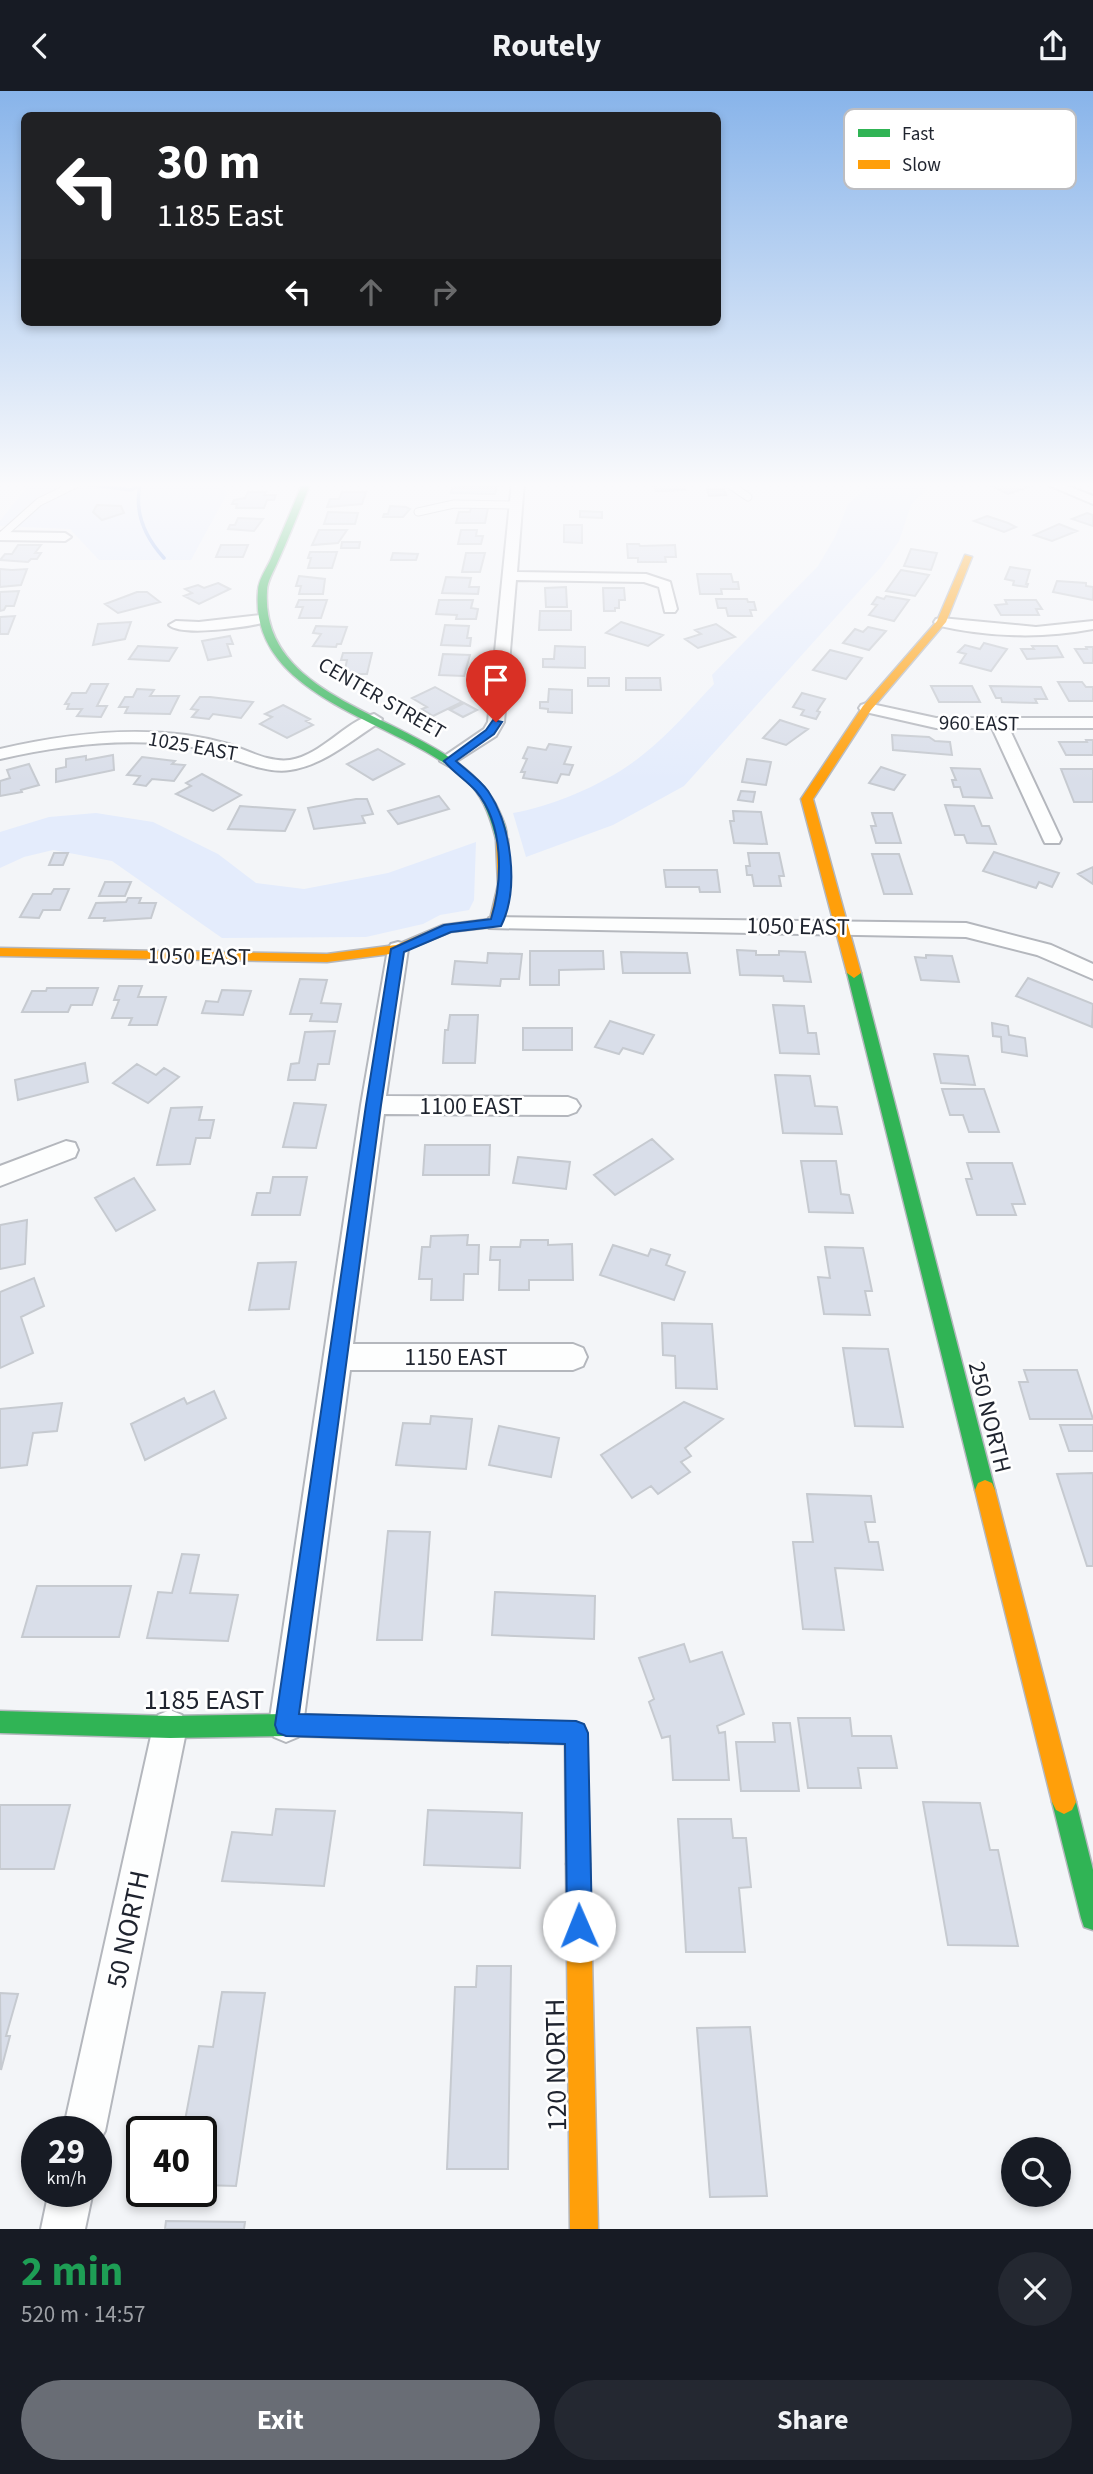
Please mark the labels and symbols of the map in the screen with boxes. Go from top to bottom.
legend [844,109,1076,189]
text: Fast [902,121,935,148]
text: Slow [902,152,941,179]
street label: CENTER STREET [313,649,451,747]
pin [466,650,526,722]
street label: 960 EAST [939,707,1019,739]
street label: 1025 EAST [146,723,240,769]
street label: 1050 EAST [746,908,850,945]
street label: 1050 EAST [147,938,251,975]
street label: 1100 EAST [419,1089,523,1124]
street label: 1150 EAST [404,1340,508,1375]
street label: 250 NORTH [959,1358,1020,1477]
street label: 1185 EAST [144,1680,264,1720]
street label: 50 NORTH [96,1867,160,1992]
position arrow [542,1889,616,1963]
street label: 120 NORTH [535,1998,577,2132]
speed limit sign: 40 [126,2116,217,2207]

